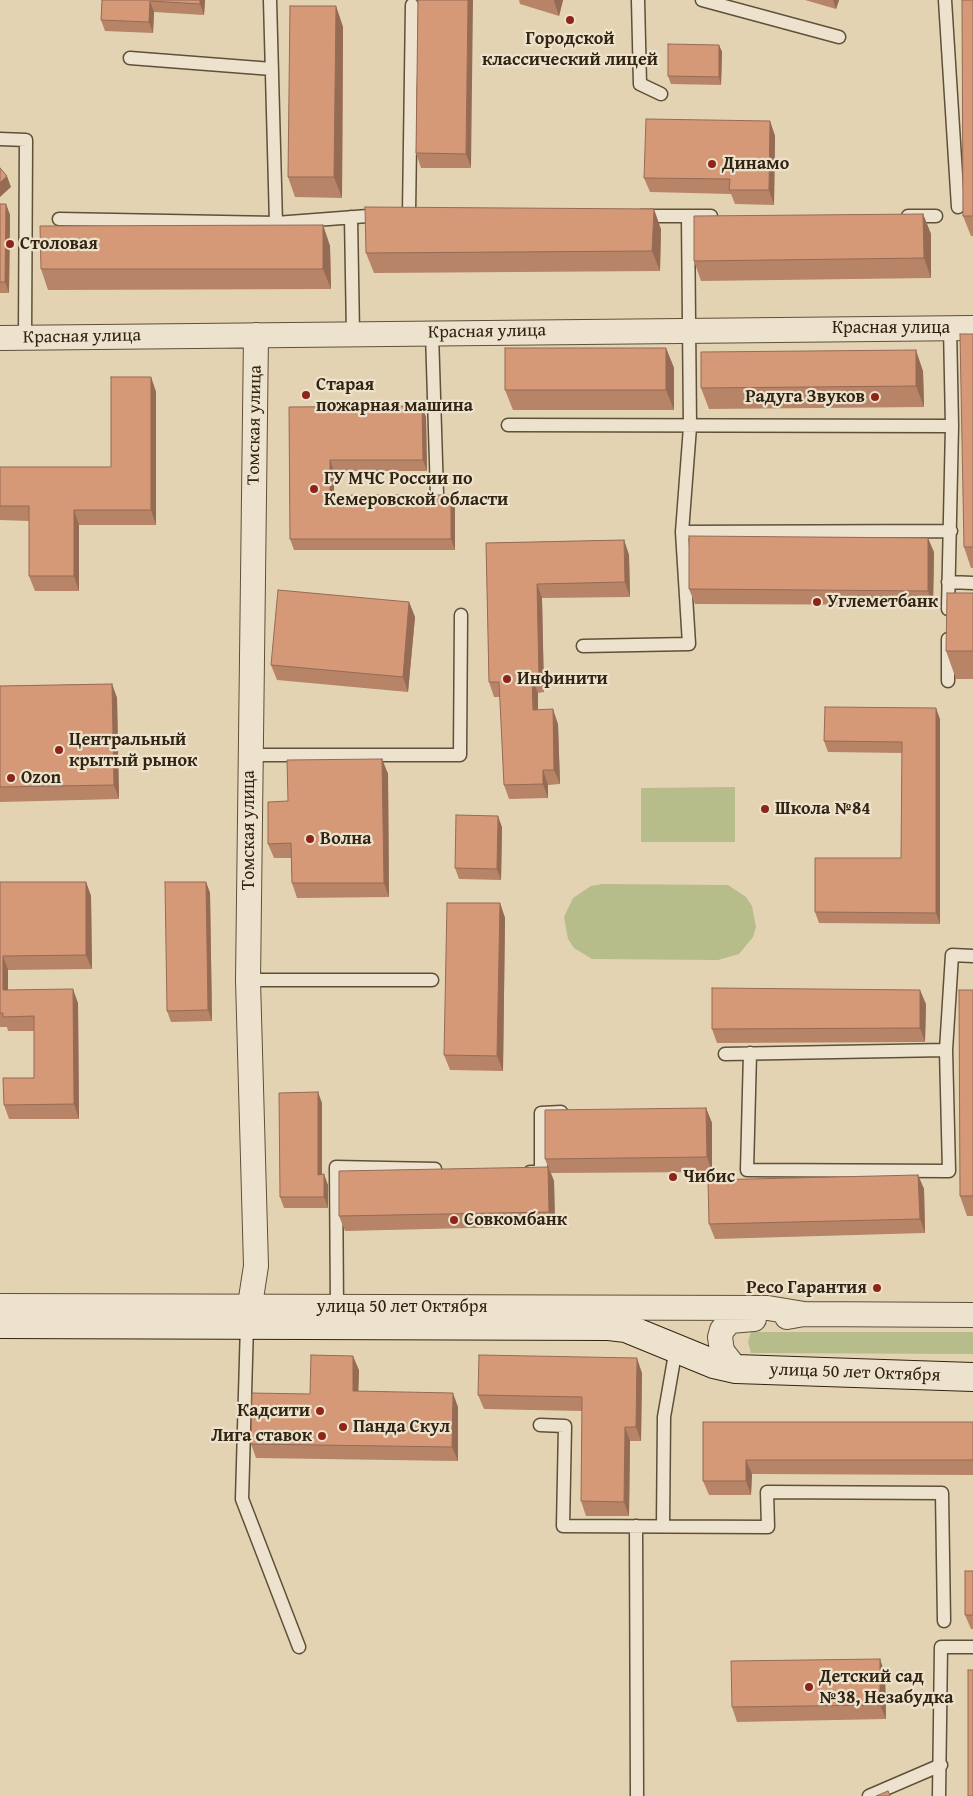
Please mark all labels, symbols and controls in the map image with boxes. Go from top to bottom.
marker: Городской классический лицей [564,14,576,26]
place label: Городской классический лицей [482,28,658,70]
place label: Динамо [722,153,789,175]
marker: Динамо [706,158,718,170]
place label: Столовая [20,233,98,255]
marker: Столовая [4,238,16,250]
street label: Красная улица [832,317,950,339]
street label: Красная улица [428,320,546,344]
street label: Красная улица [23,325,141,349]
street label: Томская улица [243,365,267,485]
place label: Старая пожарная машина [316,374,473,416]
place label: Радуга Звуков [745,386,865,408]
marker: Старая пожарная машина [300,389,312,401]
marker: Радуга Звуков [869,391,881,403]
place label: ГУ МЧС России по Кемеровской области [324,468,508,510]
marker: ГУ МЧС России по Кемеровской области [308,483,320,495]
place label: Углеметбанк [827,591,938,613]
marker: Углеметбанк [811,596,823,608]
place label: Инфинити [517,668,608,690]
marker: Инфинити [501,673,513,685]
place label: Центральный крытый рынок [69,729,197,772]
marker: Центральный крытый рынок [53,744,65,756]
place label: Ozon [21,767,61,789]
street label: Томская улица [238,770,260,890]
marker: Ozon [5,772,17,784]
place label: Школа №84 [775,798,871,820]
marker: Школа №84 [759,803,771,815]
place label: Волна [320,828,372,850]
marker: Волна [304,833,316,845]
place label: Чибис [683,1166,735,1188]
marker: Чибис [667,1171,679,1183]
place label: Совкомбанк [464,1209,567,1231]
marker: Совкомбанк [448,1214,460,1226]
place label: Ресо Гарантия [746,1277,867,1299]
marker: Ресо Гарантия [871,1282,883,1294]
street label: улица 50 лет Октября [316,1296,488,1318]
street label: улица 50 лет Октября [769,1359,941,1387]
place label: Кадсити [237,1400,310,1422]
marker: Кадсити [314,1405,326,1417]
place label: Панда Скул [353,1416,450,1438]
marker: Панда Скул [337,1421,349,1433]
place label: Лига ставок [211,1425,312,1447]
marker: Лига ставок [316,1430,328,1442]
place label: Детский сад №38, Незабудка [819,1666,953,1708]
marker: Детский сад №38, Незабудка [803,1681,815,1693]

